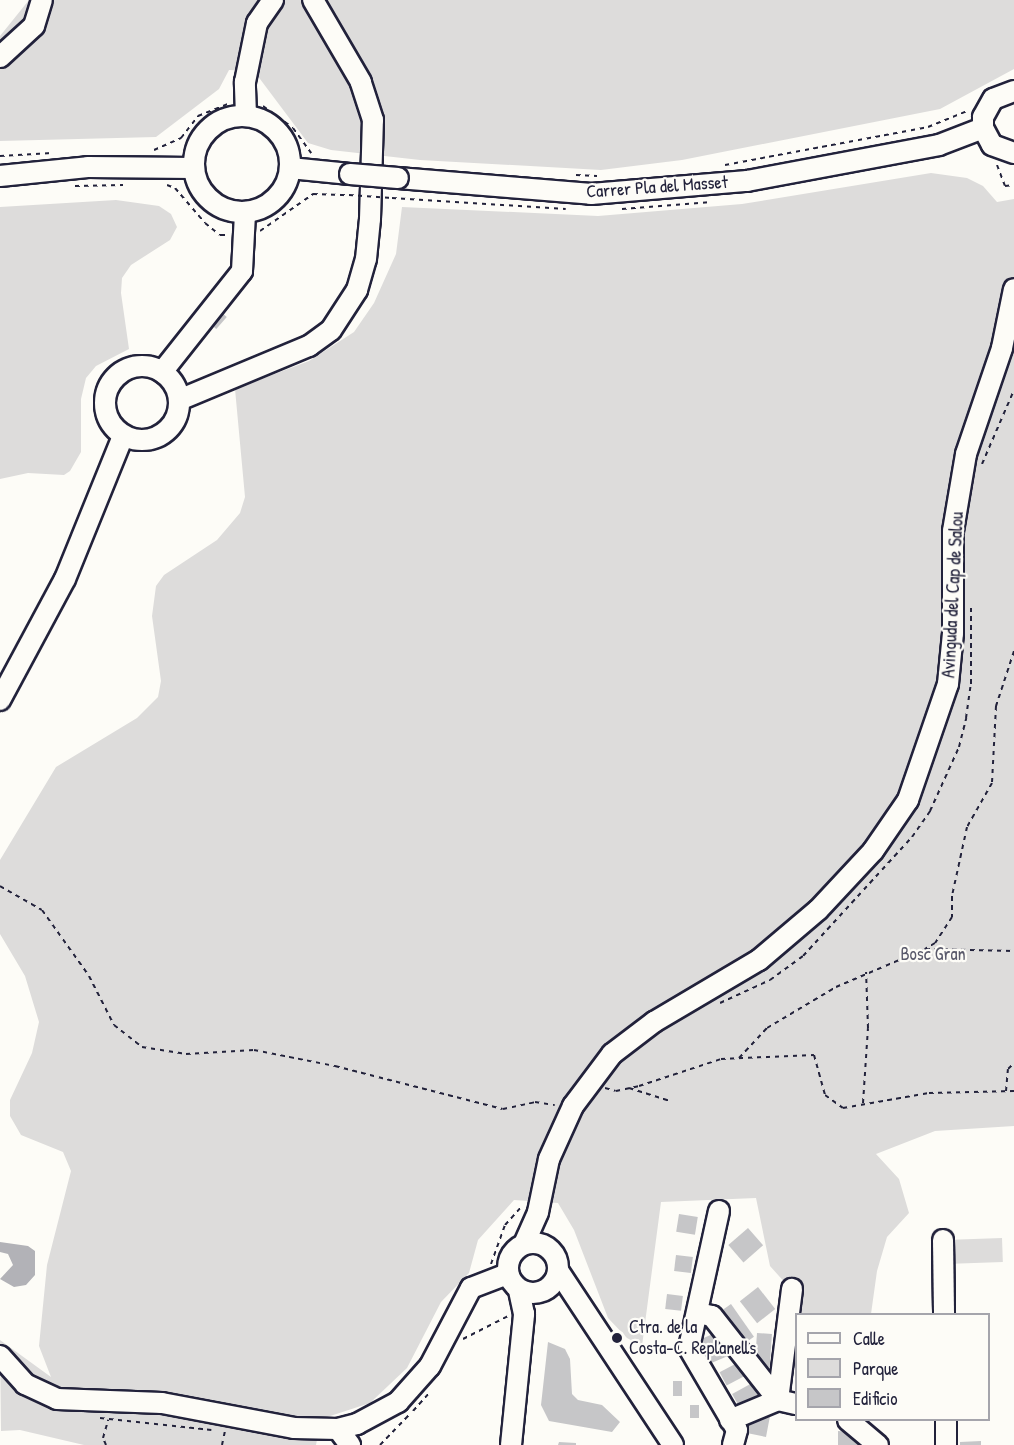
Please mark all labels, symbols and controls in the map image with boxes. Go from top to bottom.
street label: Carrer Pla del Masset [586,171,728,203]
street label: Avinguda del Cap de Salou [938,511,968,679]
park label: Bosc Gran [900,943,966,965]
legend [795,1313,990,1421]
place label: Ctra. de la Costa-C. Replanells [629,1317,756,1360]
text: Calle [853,1326,885,1351]
marker: Ctra. de la Costa-C. Replanells [610,1331,624,1345]
text: Parque [853,1356,898,1381]
text: Edificio [853,1386,897,1411]

